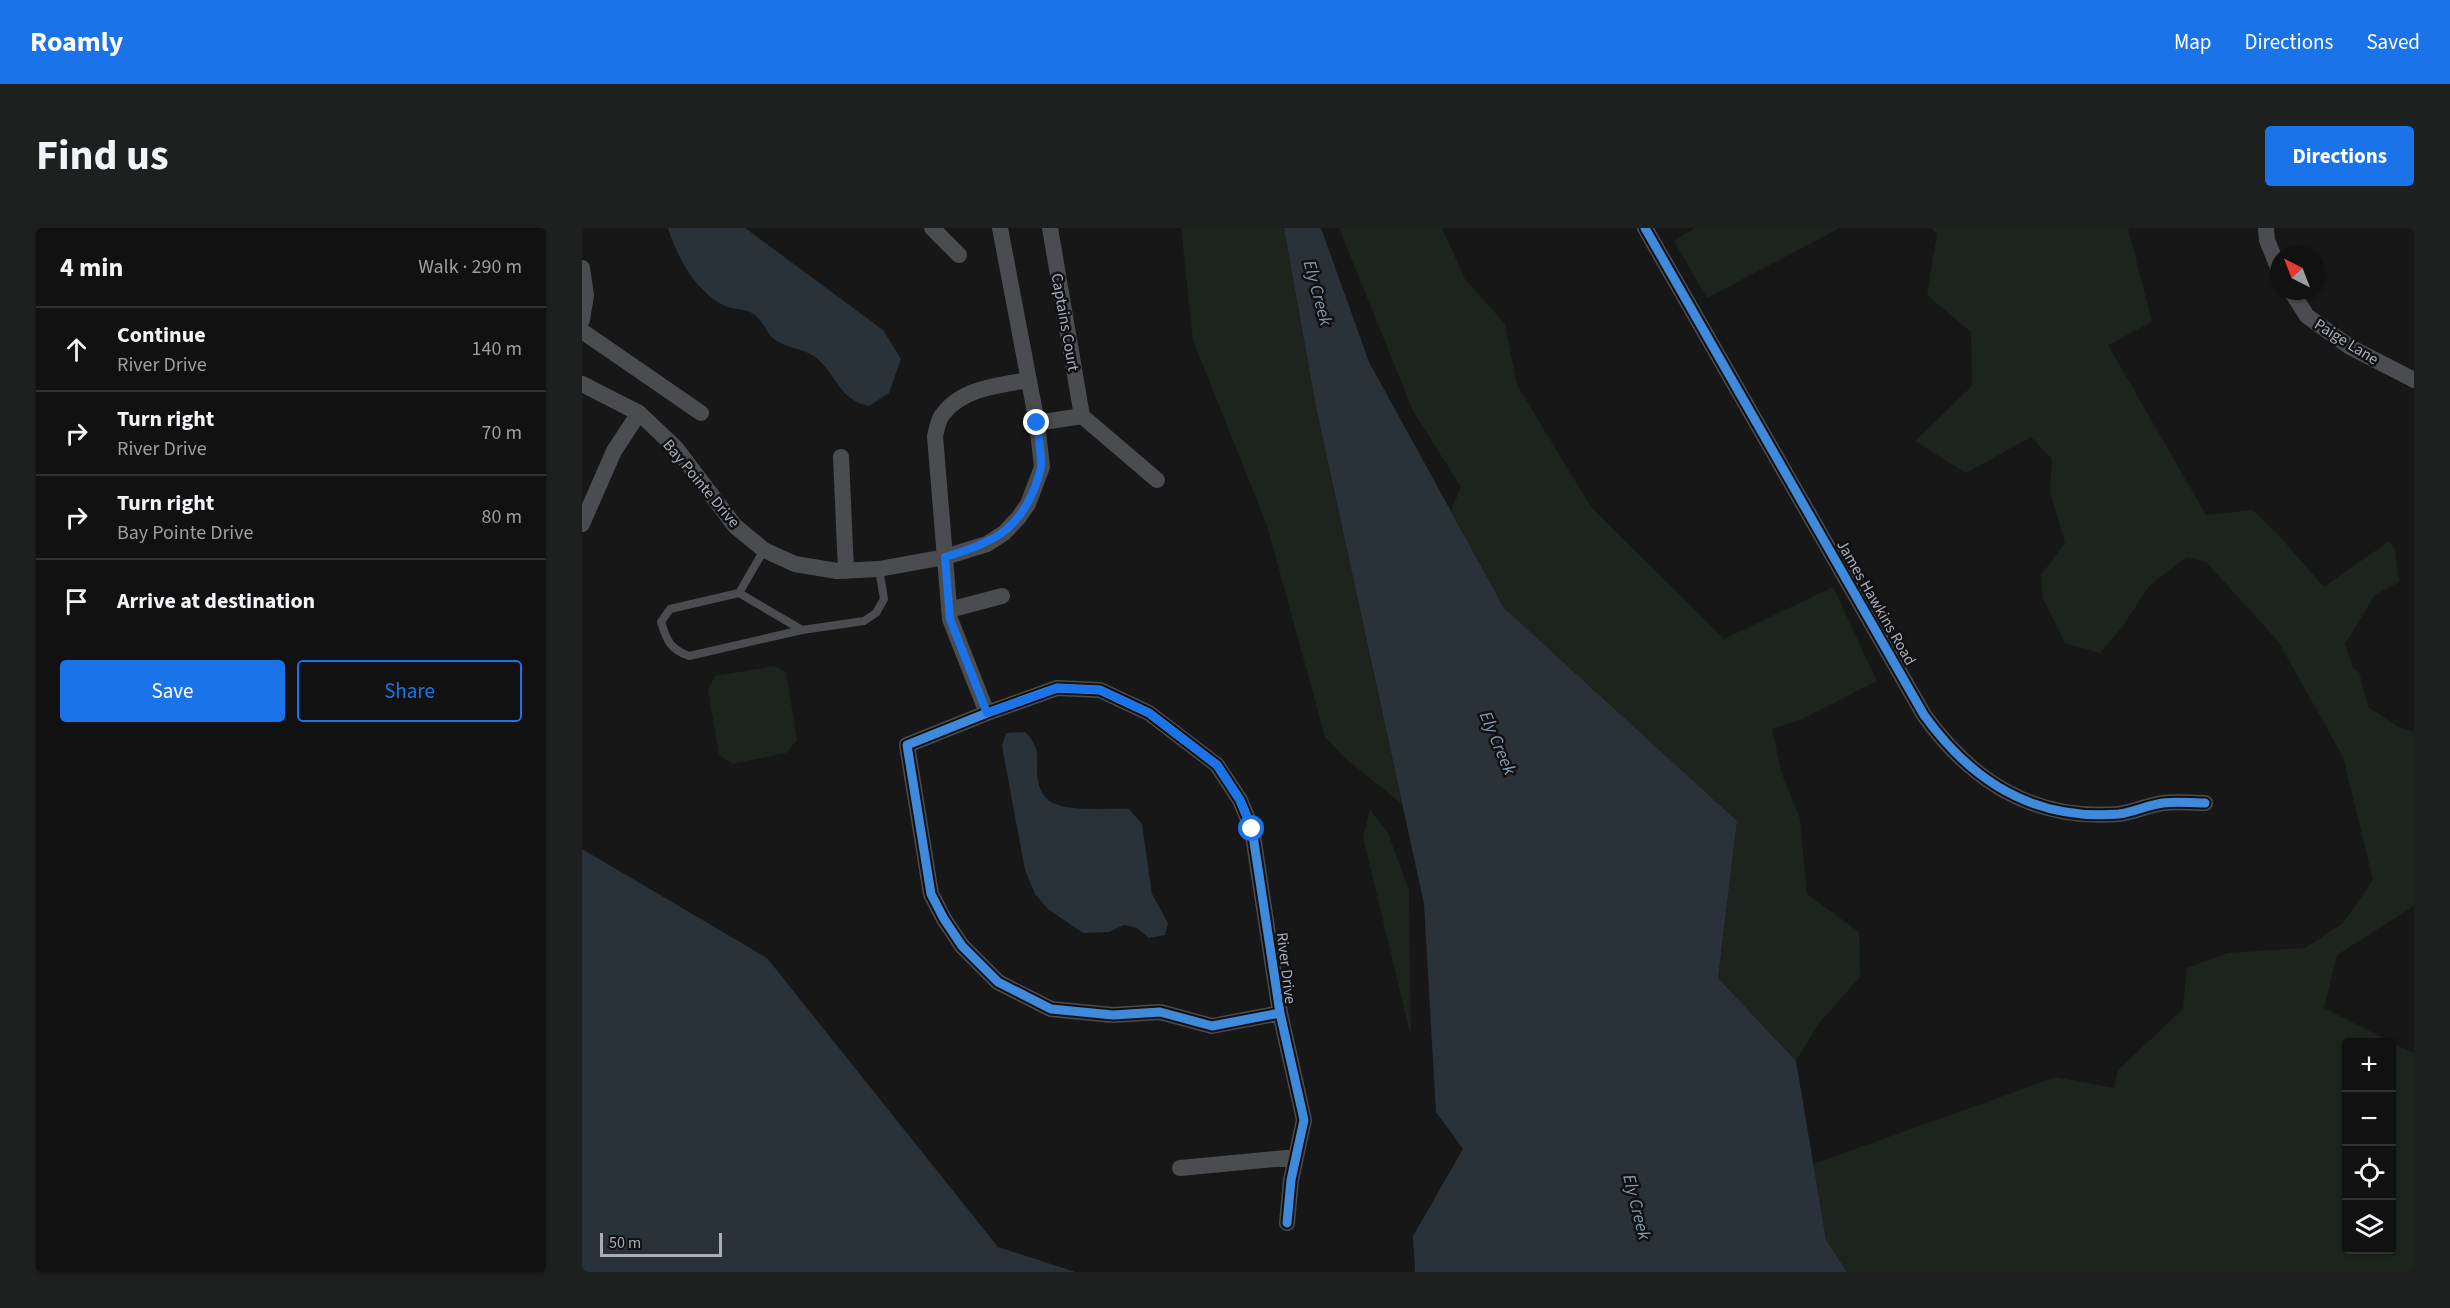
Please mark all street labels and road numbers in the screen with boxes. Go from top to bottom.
street label: Captains Court [1046,272,1085,373]
street label: Paige Lane [2310,313,2383,370]
street label: Bay Pointe Drive [658,435,745,533]
street label: James Hawkins Road [1831,536,1921,669]
street label: River Drive [1271,931,1301,1005]

